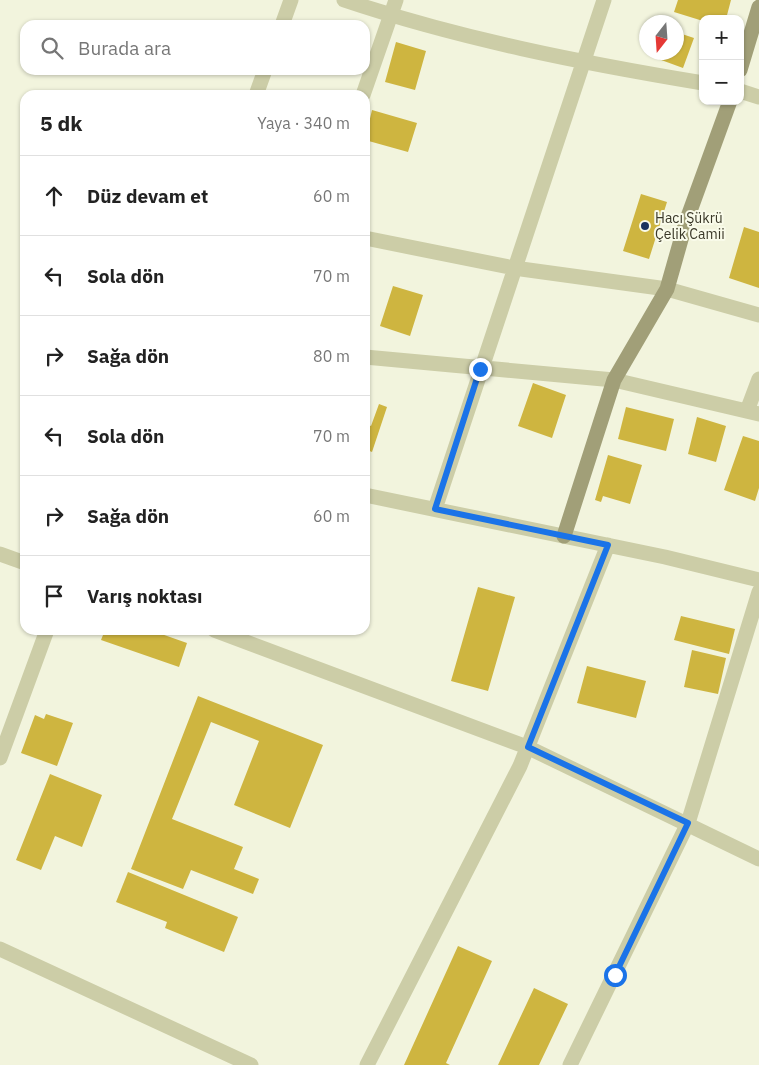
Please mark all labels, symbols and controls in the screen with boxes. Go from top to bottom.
north arrow [639,15,684,60]
map controls [699,15,744,105]
button: + [699,15,744,60]
search box [20,20,370,75]
icon: search [38,34,66,62]
text: Burada ara [78,36,171,60]
button: − [699,60,744,105]
text: 5 dk [40,109,82,137]
text: Yaya · 340 m [257,113,350,133]
icon: ahead [40,182,68,210]
text: Düz devam et [87,184,208,208]
text: 60 m [313,186,350,206]
place label: Hacı Şükrü Çelik Camii [655,209,725,243]
marker: Hacı Şükrü Çelik Camii [639,220,651,232]
icon: left [40,262,68,290]
text: Sola dön [87,264,164,288]
text: 70 m [313,266,350,286]
icon: right [40,342,68,370]
text: Sağa dön [87,344,169,368]
text: 80 m [313,346,350,366]
route end [469,358,492,381]
icon: left [40,422,68,450]
text: Sola dön [87,424,164,448]
text: 70 m [313,426,350,446]
icon: right [40,502,68,530]
text: Sağa dön [87,504,169,528]
text: 60 m [313,506,350,526]
icon: arrive [40,582,68,610]
text: Varış noktası [87,584,202,608]
route start [604,964,627,987]

